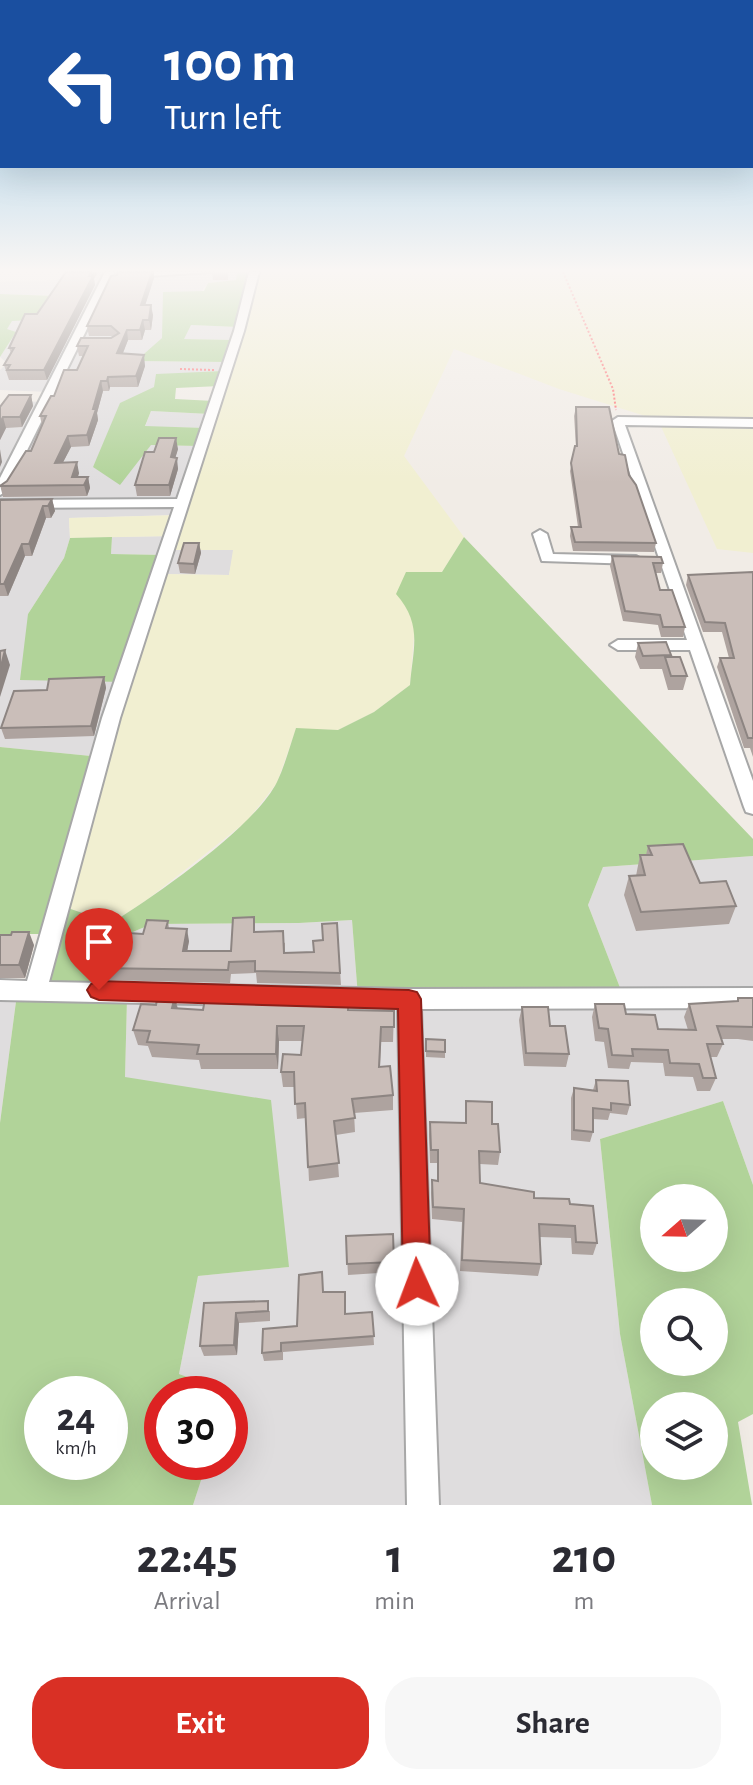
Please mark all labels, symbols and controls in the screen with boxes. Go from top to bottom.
icon: left [32,32,136,136]
text: 100 m [164,35,296,91]
text: Turn left [164,100,281,136]
pin [65,908,133,990]
icon: arrive [77,920,121,964]
north arrow [640,1184,728,1272]
map controls [640,1184,728,1480]
position arrow [375,1242,459,1326]
button: search [640,1288,728,1376]
speed limit sign: 30 [144,1376,248,1480]
button: layers [640,1392,728,1480]
text: 24 [57,1398,95,1438]
text: km/h [55,1438,97,1458]
text: 22:45 [137,1534,238,1582]
text: 1 [386,1534,403,1582]
text: 210 [551,1534,616,1582]
text: Arrival [154,1588,221,1614]
text: min [374,1588,415,1614]
text: m [573,1588,594,1614]
button: Exit [32,1677,369,1769]
button: Share [385,1677,721,1769]

